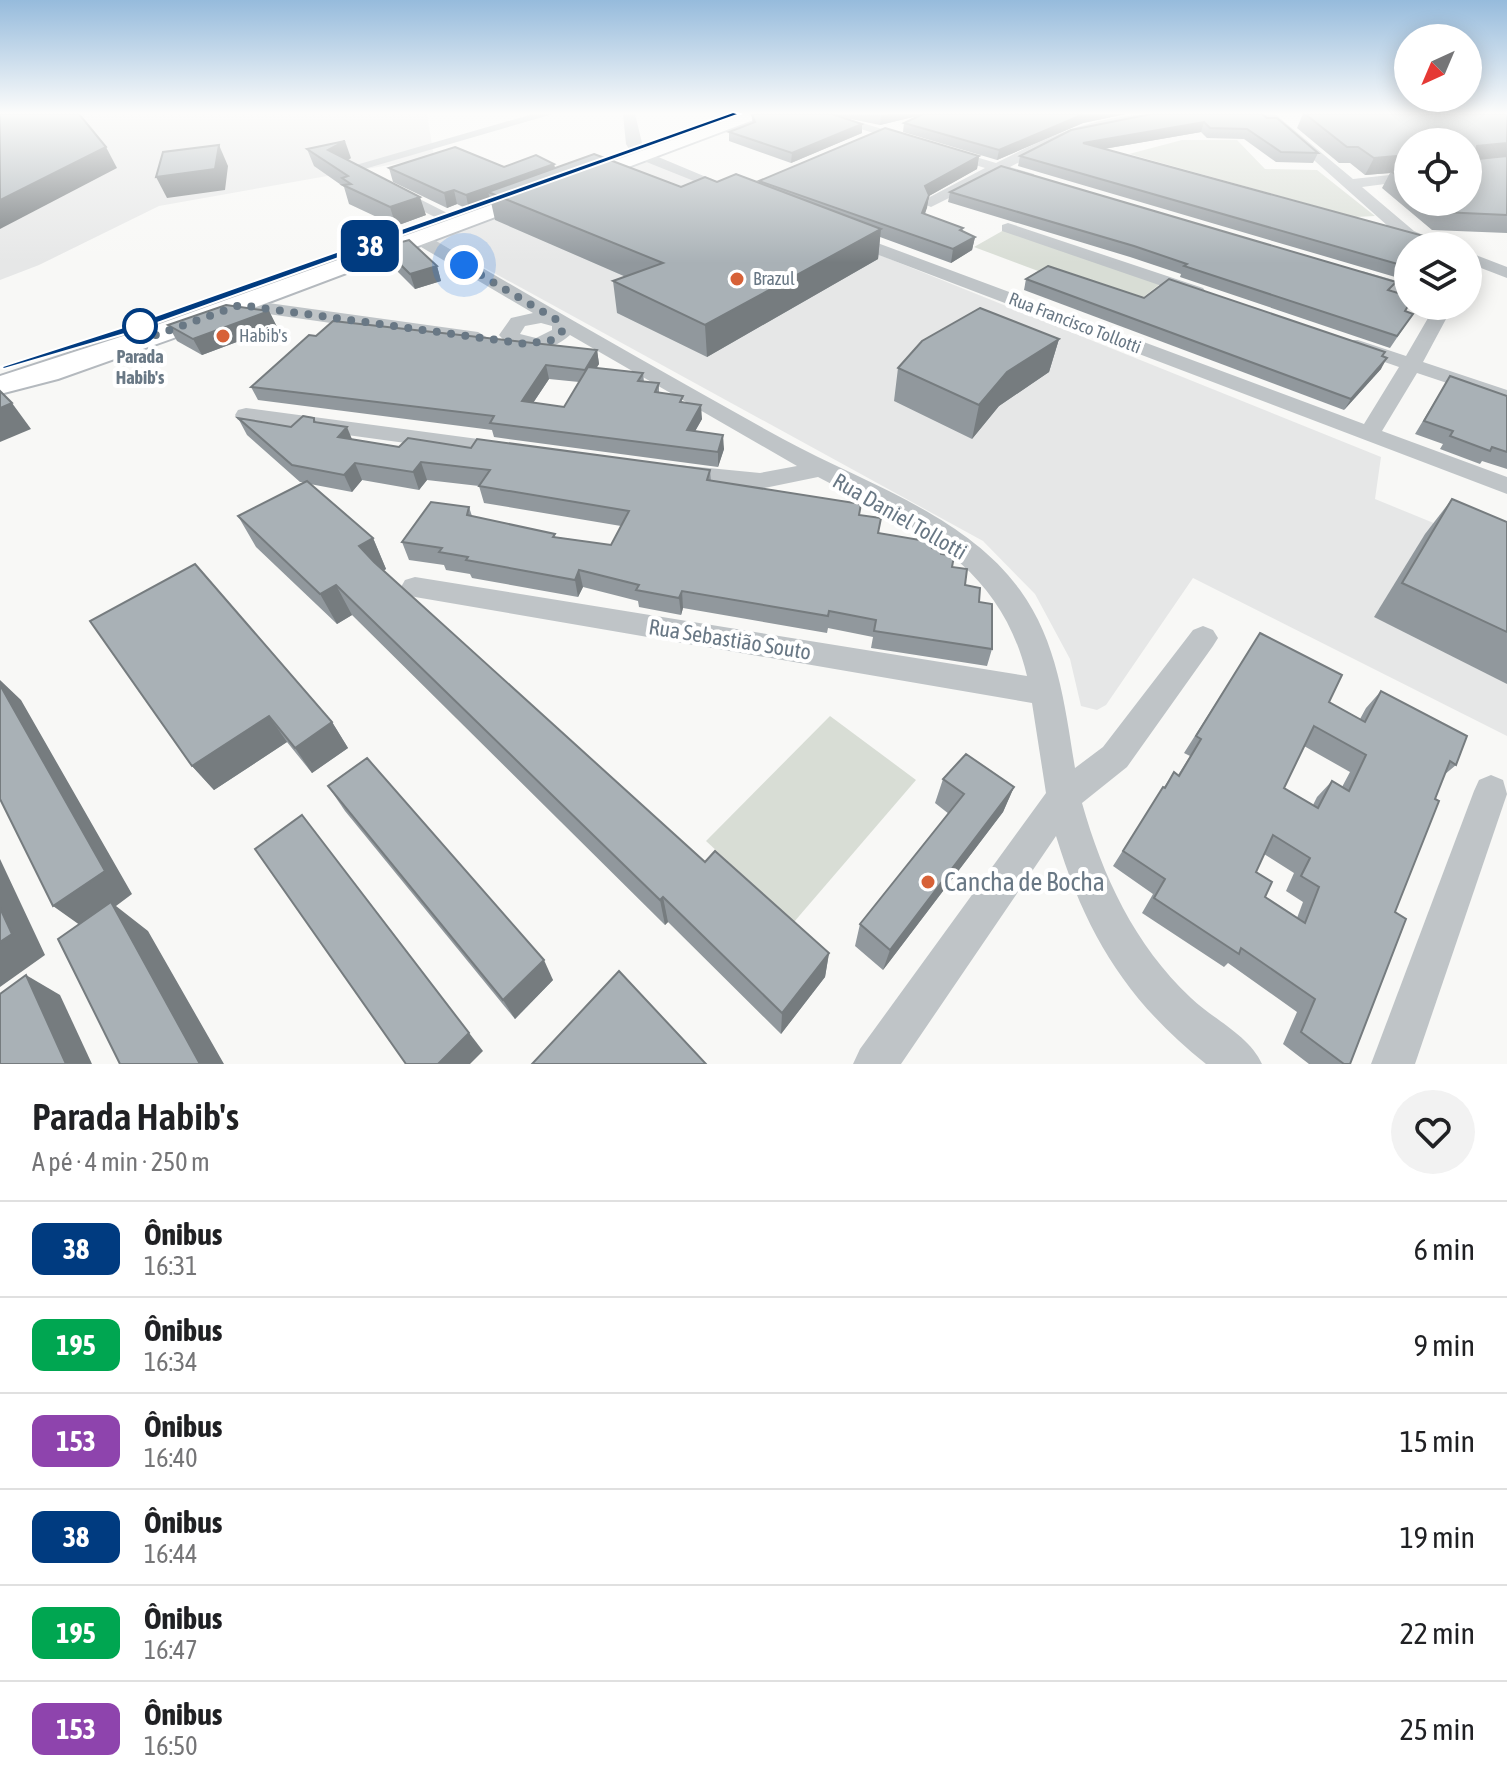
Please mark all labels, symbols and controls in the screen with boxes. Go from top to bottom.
north arrow [1394,24,1482,112]
map controls [1394,24,1482,320]
button: locate [1394,128,1482,216]
line badge: 38 [334,220,406,272]
text: 38 [357,230,383,262]
button: layers [1394,232,1482,320]
your location [444,245,484,285]
place label: Brazul [753,268,795,289]
marker: Brazul [728,270,746,288]
street label: Rua Francisco Tollotti [1006,288,1144,357]
marker: Parada Habib's [123,309,157,343]
place label: Habib's [239,325,288,346]
marker: Habib's [214,327,232,345]
place label: Parada Habib's [116,346,165,388]
street label: Rua Daniel Tollotti [828,467,972,565]
street label: Rua Sebastião Souto [647,613,813,665]
place label: Cancha de Bocha [944,867,1105,897]
marker: Cancha de Bocha [919,873,937,891]
button: heart [1391,1090,1475,1174]
text: Parada Habib's [32,1095,239,1138]
text: A pé · 4 min · 250 m [32,1147,210,1177]
text: Ônibus [144,1217,222,1251]
text: 6 min [1414,1232,1475,1266]
text: 38 [63,1233,89,1265]
text: 16:31 [144,1251,198,1281]
text: Ônibus [144,1313,222,1347]
text: 9 min [1414,1328,1475,1362]
text: 195 [56,1329,96,1361]
text: 16:34 [144,1347,198,1377]
text: Ônibus [144,1409,222,1443]
text: 15 min [1400,1424,1475,1458]
text: 153 [56,1425,96,1457]
text: 16:40 [144,1443,198,1473]
text: Ônibus [144,1505,222,1539]
text: 19 min [1400,1520,1475,1554]
text: 38 [63,1521,89,1553]
text: 16:44 [144,1539,198,1569]
text: Ônibus [144,1601,222,1635]
text: 22 min [1400,1616,1475,1650]
text: 195 [56,1617,96,1649]
text: 16:47 [144,1635,198,1665]
text: Ônibus [144,1697,222,1731]
text: 25 min [1400,1712,1475,1746]
text: 153 [56,1713,96,1745]
text: 16:50 [144,1731,198,1761]

